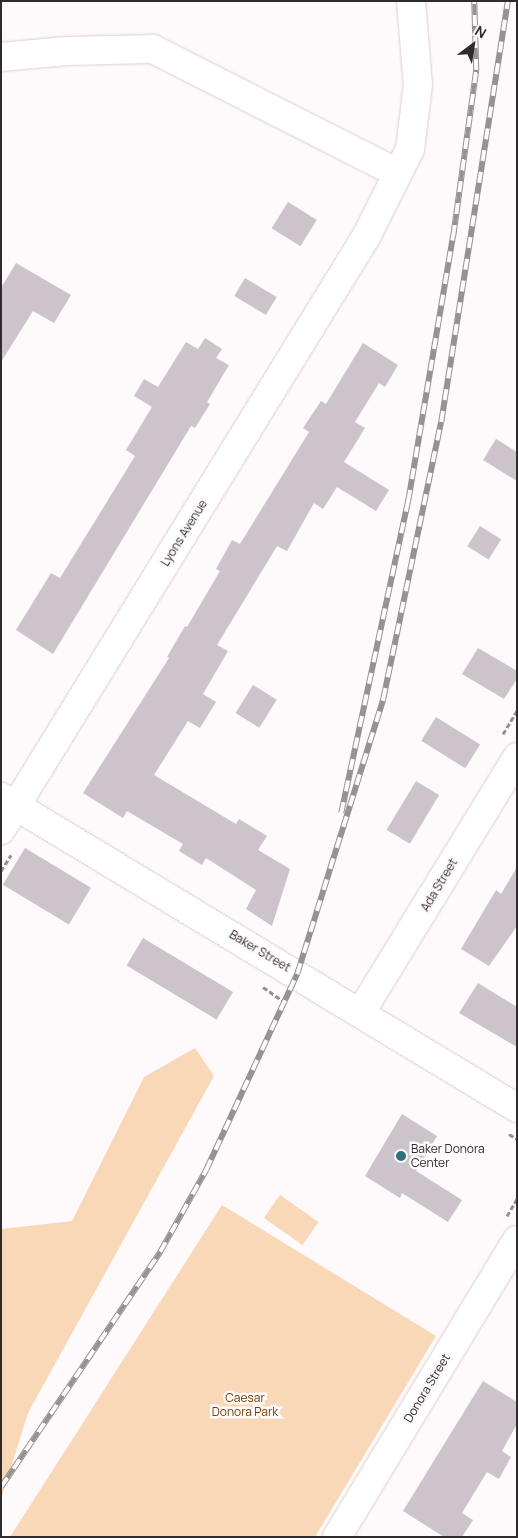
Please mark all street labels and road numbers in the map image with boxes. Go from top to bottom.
street label: Lyons Avenue [158,497,210,569]
street label: Ada Street [418,856,460,914]
street label: Baker Street [227,927,293,975]
street label: Donora Street [401,1351,453,1425]

